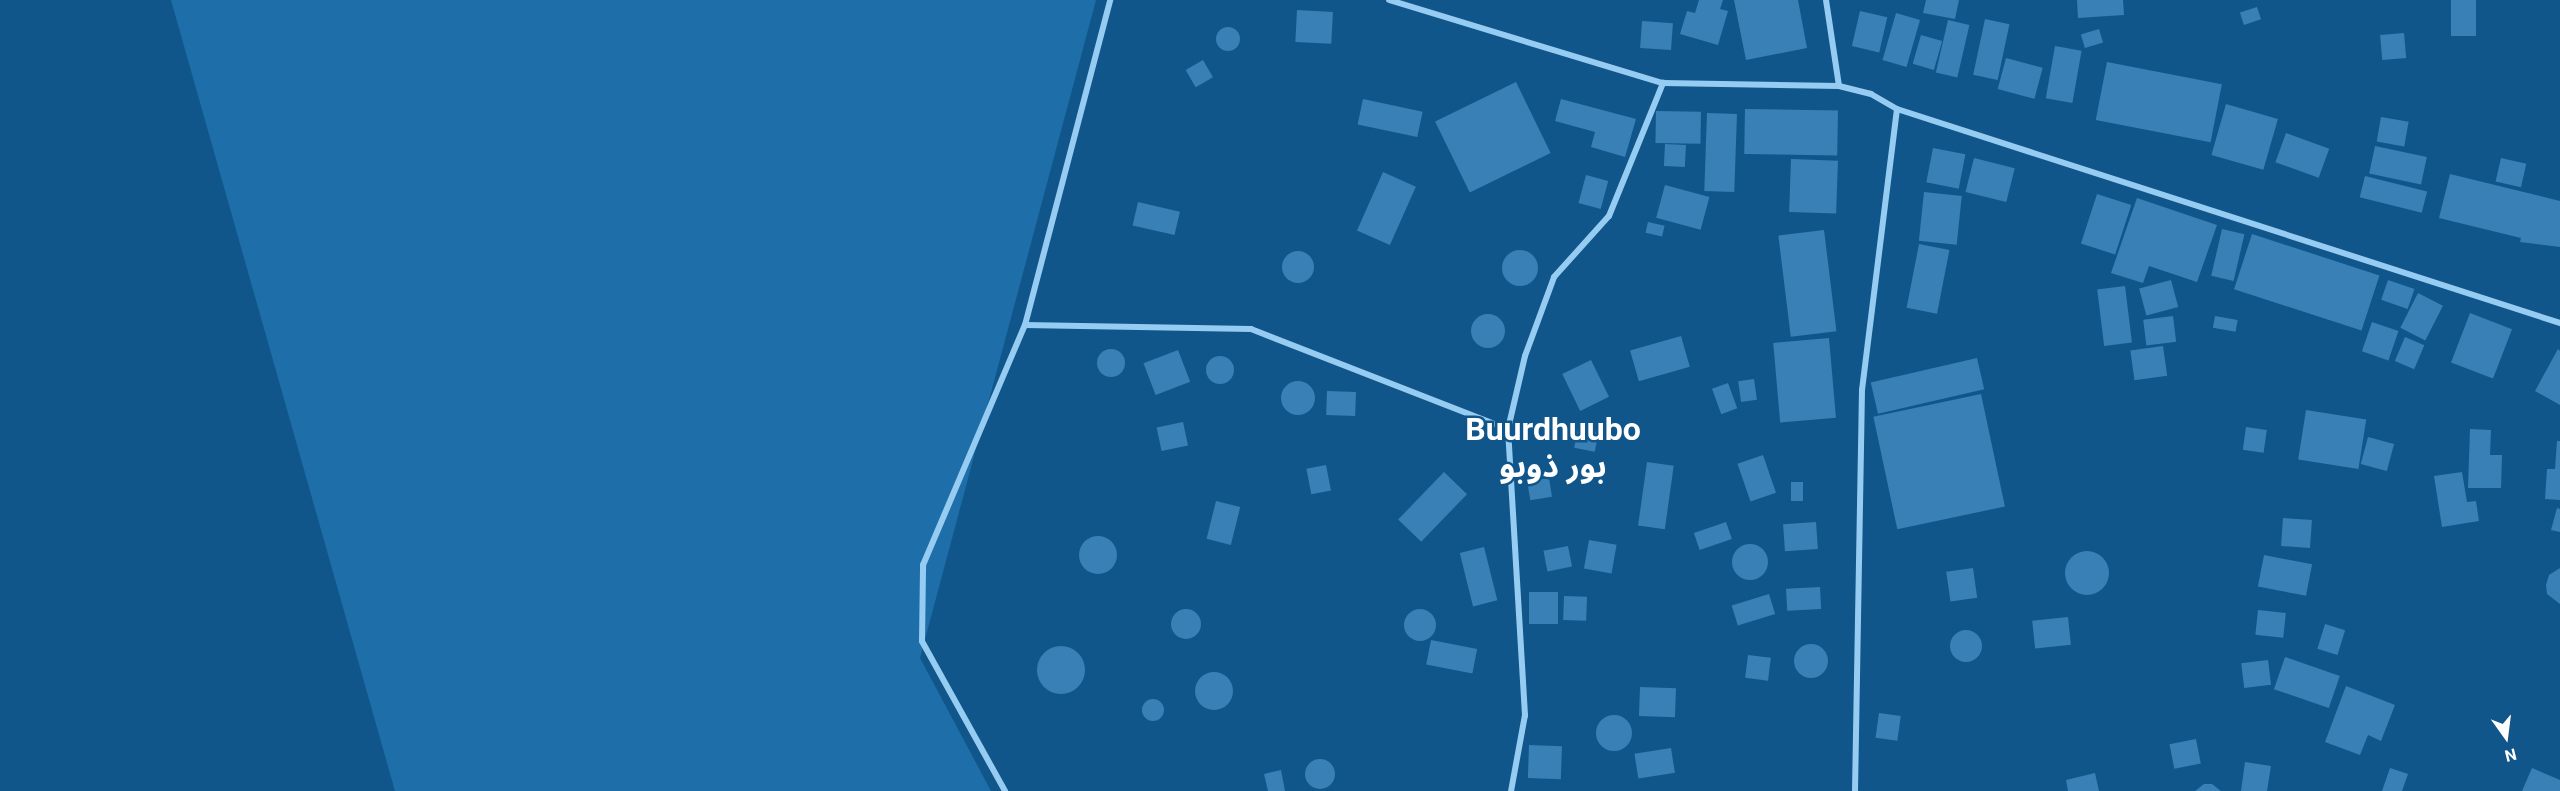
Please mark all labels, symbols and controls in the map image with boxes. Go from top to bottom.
district label: Buurdhuubo بور ذوبو [1465,411,1641,486]
north arrow [2476,707,2536,767]
text: N [2503,744,2518,766]

